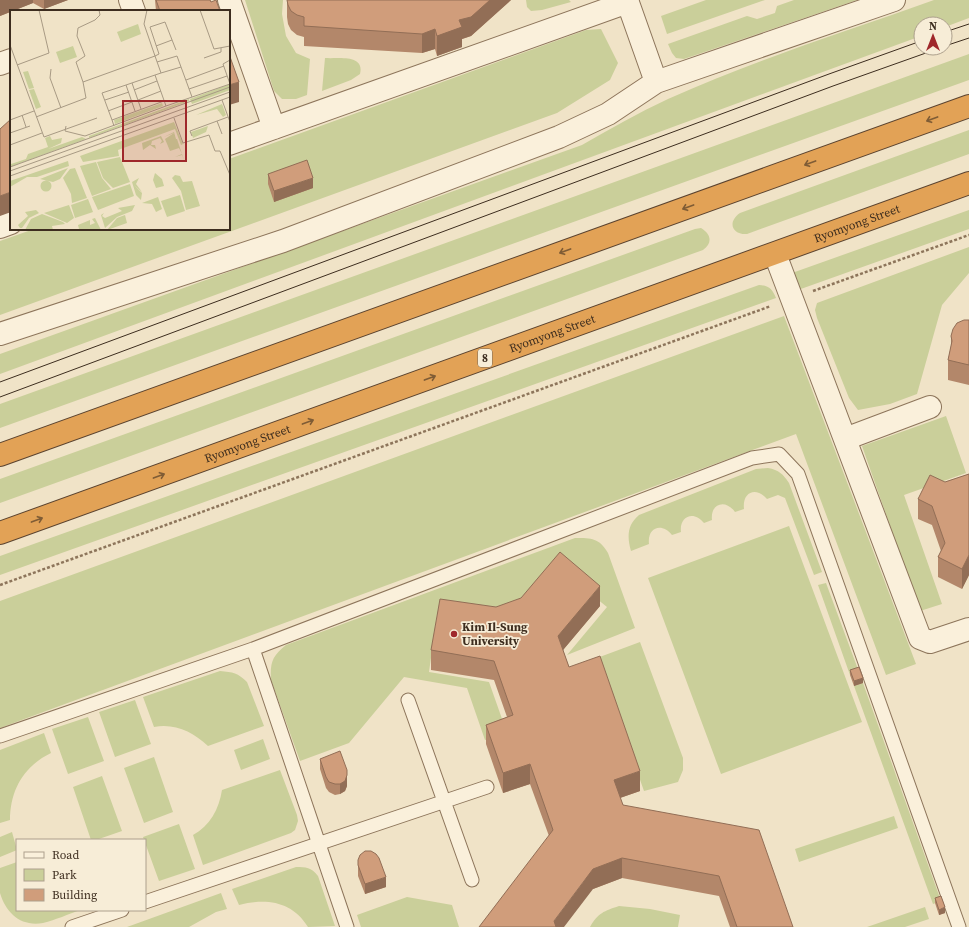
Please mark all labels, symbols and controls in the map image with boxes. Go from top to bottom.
inset map [10,10,230,230]
north arrow [913,16,953,56]
text: N [929,19,937,34]
one-way arrow [927,116,939,124]
one-way arrow [804,160,816,168]
street label: Ryomyong Street [812,201,902,246]
one-way arrow [682,204,694,212]
one-way arrow [560,248,572,256]
street label: Ryomyong Street [507,311,597,356]
road number: 8 [478,349,492,367]
one-way arrow [423,374,435,382]
one-way arrow [301,418,313,426]
street label: Ryomyong Street [202,421,293,467]
one-way arrow [152,472,165,479]
one-way arrow [30,516,43,523]
place label: Kim Il-Sung University [462,619,528,649]
marker: Kim Il-Sung University [449,629,459,639]
legend [16,839,146,911]
text: Road [52,847,79,863]
text: Park [52,867,77,883]
text: Building [52,887,97,903]

